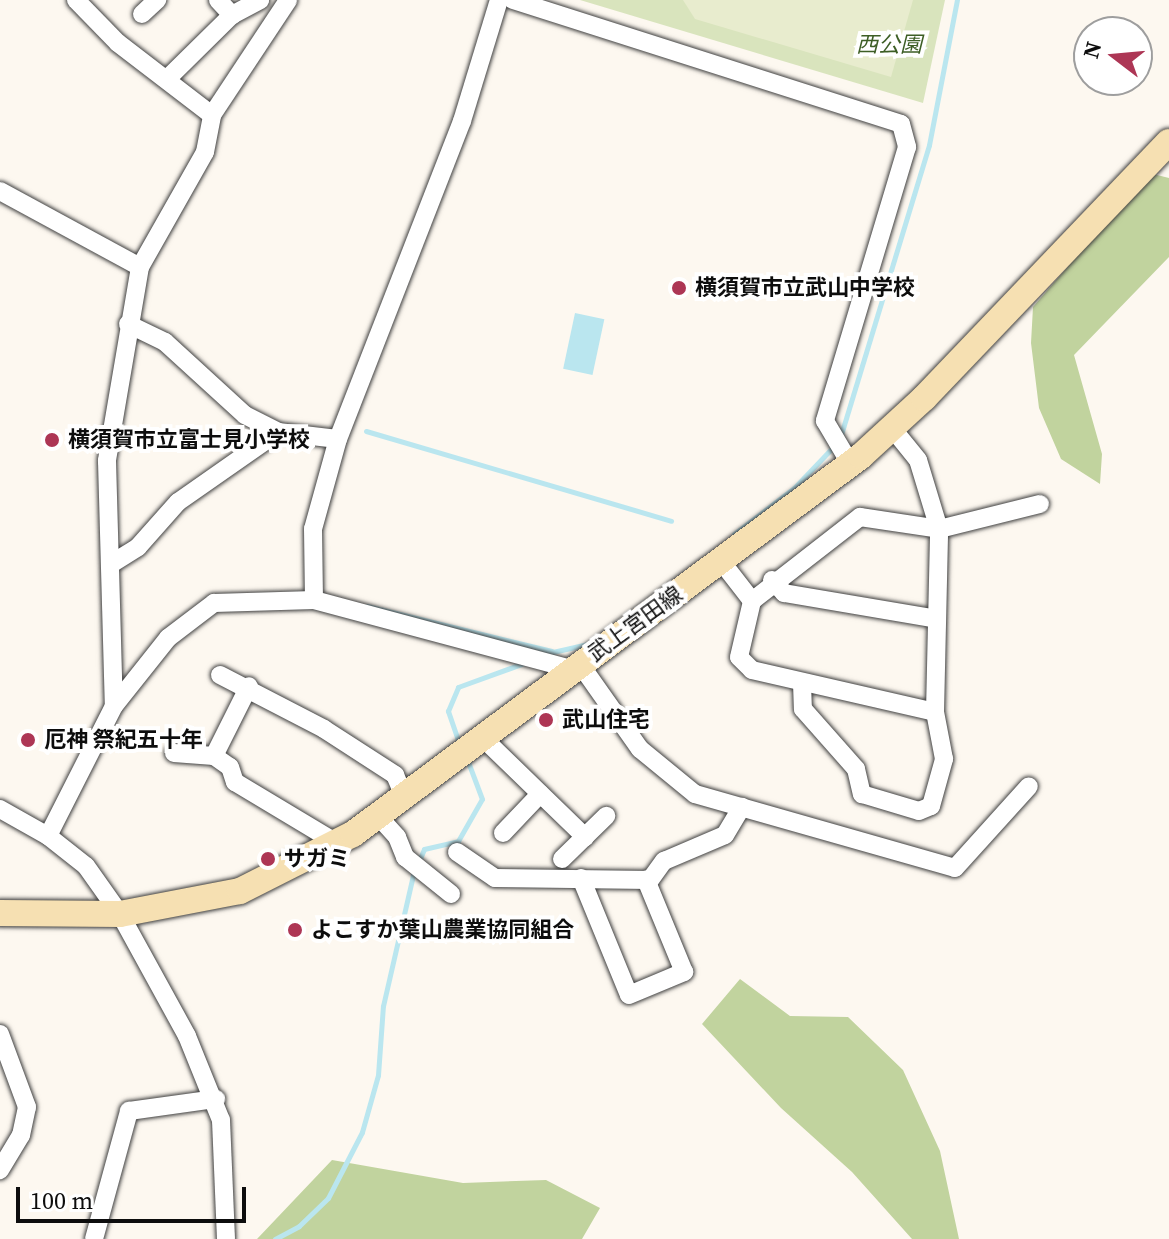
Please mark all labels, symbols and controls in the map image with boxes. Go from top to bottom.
north arrow [1073,16,1153,96]
park label: 西公園 [856,32,922,58]
text: N [1075,38,1108,62]
place label: 横須賀市立武山中学校 [695,275,915,301]
marker: 横須賀市立武山中学校 [670,279,688,297]
place label: 横須賀市立富士見小学校 [68,427,310,453]
marker: 横須賀市立富士見小学校 [43,431,61,449]
street label: 武上宮田線 [583,581,687,667]
place label: 武山住宅 [562,707,650,733]
marker: 武山住宅 [537,711,555,729]
place label: 厄神 祭紀五十年 [44,727,203,753]
marker: 厄神 祭紀五十年 [19,731,37,749]
place label: サガミ [284,846,350,872]
marker: サガミ [259,850,277,868]
place label: よこすか葉山農業協同組合 [311,917,575,943]
marker: よこすか葉山農業協同組合 [286,921,304,939]
scale bar [20,1171,250,1221]
text: 100 m [30,1184,93,1217]

